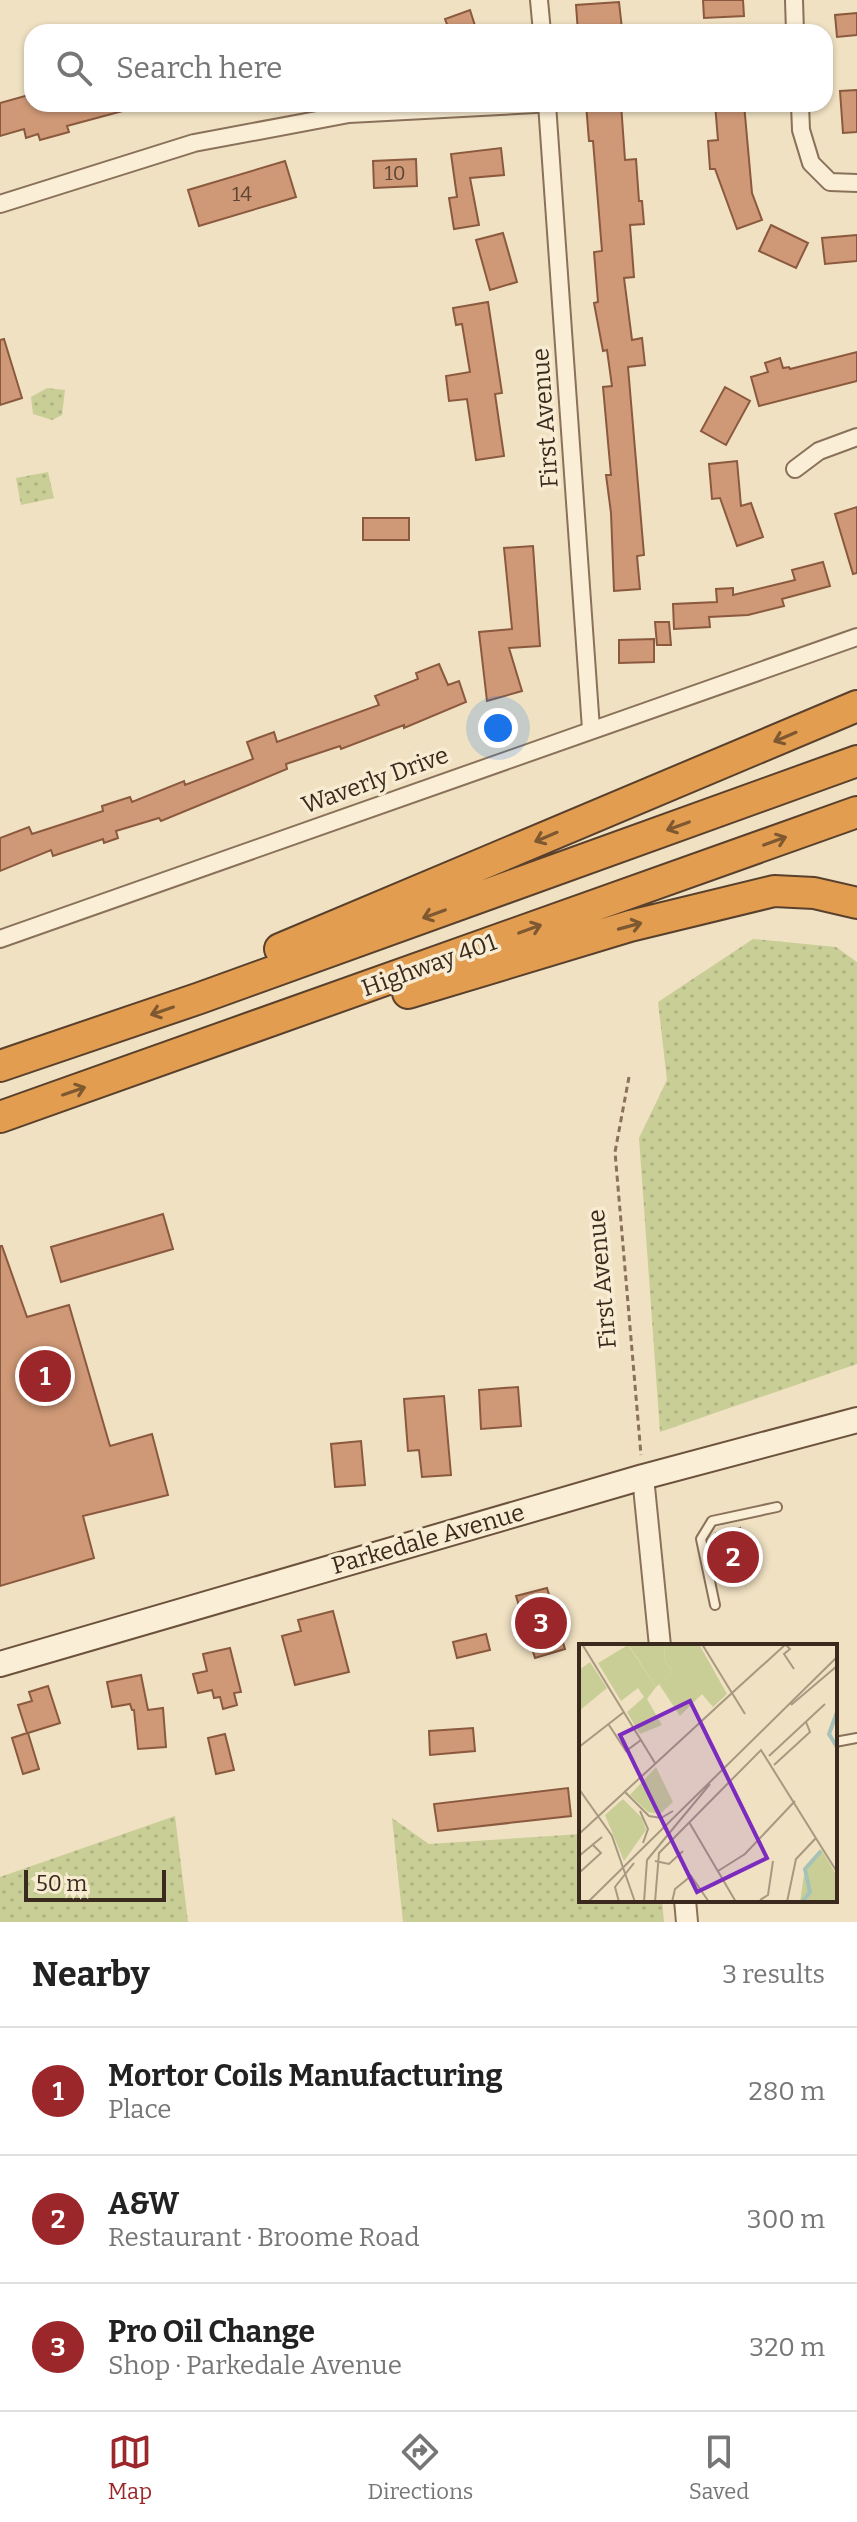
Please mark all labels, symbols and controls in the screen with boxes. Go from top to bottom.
search box [24,24,833,112]
icon: search [52,46,96,90]
text: Search here [116,50,283,86]
house number: 10 [385,161,405,185]
house number: 14 [232,182,252,206]
street label: First Avenue [526,347,564,489]
your location [478,708,518,748]
one-way arrow [773,730,798,745]
street label: Waverly Drive [298,741,452,819]
one-way arrow [666,820,691,834]
one-way arrow [534,831,558,846]
one-way arrow [762,833,787,848]
one-way arrow [422,908,446,922]
one-way arrow [616,918,642,933]
one-way arrow [517,921,542,935]
street label: Highway 401 [358,928,500,1002]
one-way arrow [150,1004,175,1019]
one-way arrow [61,1082,86,1097]
street label: First Avenue [582,1208,622,1350]
pin: 1 [19,1346,71,1406]
street label: Parkedale Avenue [328,1498,528,1580]
pin: 2 [707,1527,759,1587]
pin: 3 [515,1593,567,1653]
inset map [579,1644,837,1902]
scale bar [24,1866,166,1902]
text: 50 m [36,1870,87,1897]
text: Nearby [32,1954,150,1995]
text: 3 results [722,1959,825,1990]
text: Mortor Coils Manufacturing [108,2058,503,2094]
text: 1 [52,2076,64,2107]
text: 280 m [749,2076,825,2107]
text: Place [108,2094,172,2125]
text: A&W [108,2186,179,2222]
text: 2 [51,2204,65,2235]
text: 300 m [747,2204,825,2235]
text: Restaurant · Broome Road [108,2222,420,2253]
text: Pro Oil Change [108,2314,315,2350]
text: 3 [51,2332,65,2363]
text: 320 m [749,2332,825,2363]
text: Shop · Parkedale Avenue [108,2350,402,2381]
tab: Map [108,2430,152,2505]
tab: Directions [368,2430,473,2505]
tab: Saved [689,2430,749,2505]

